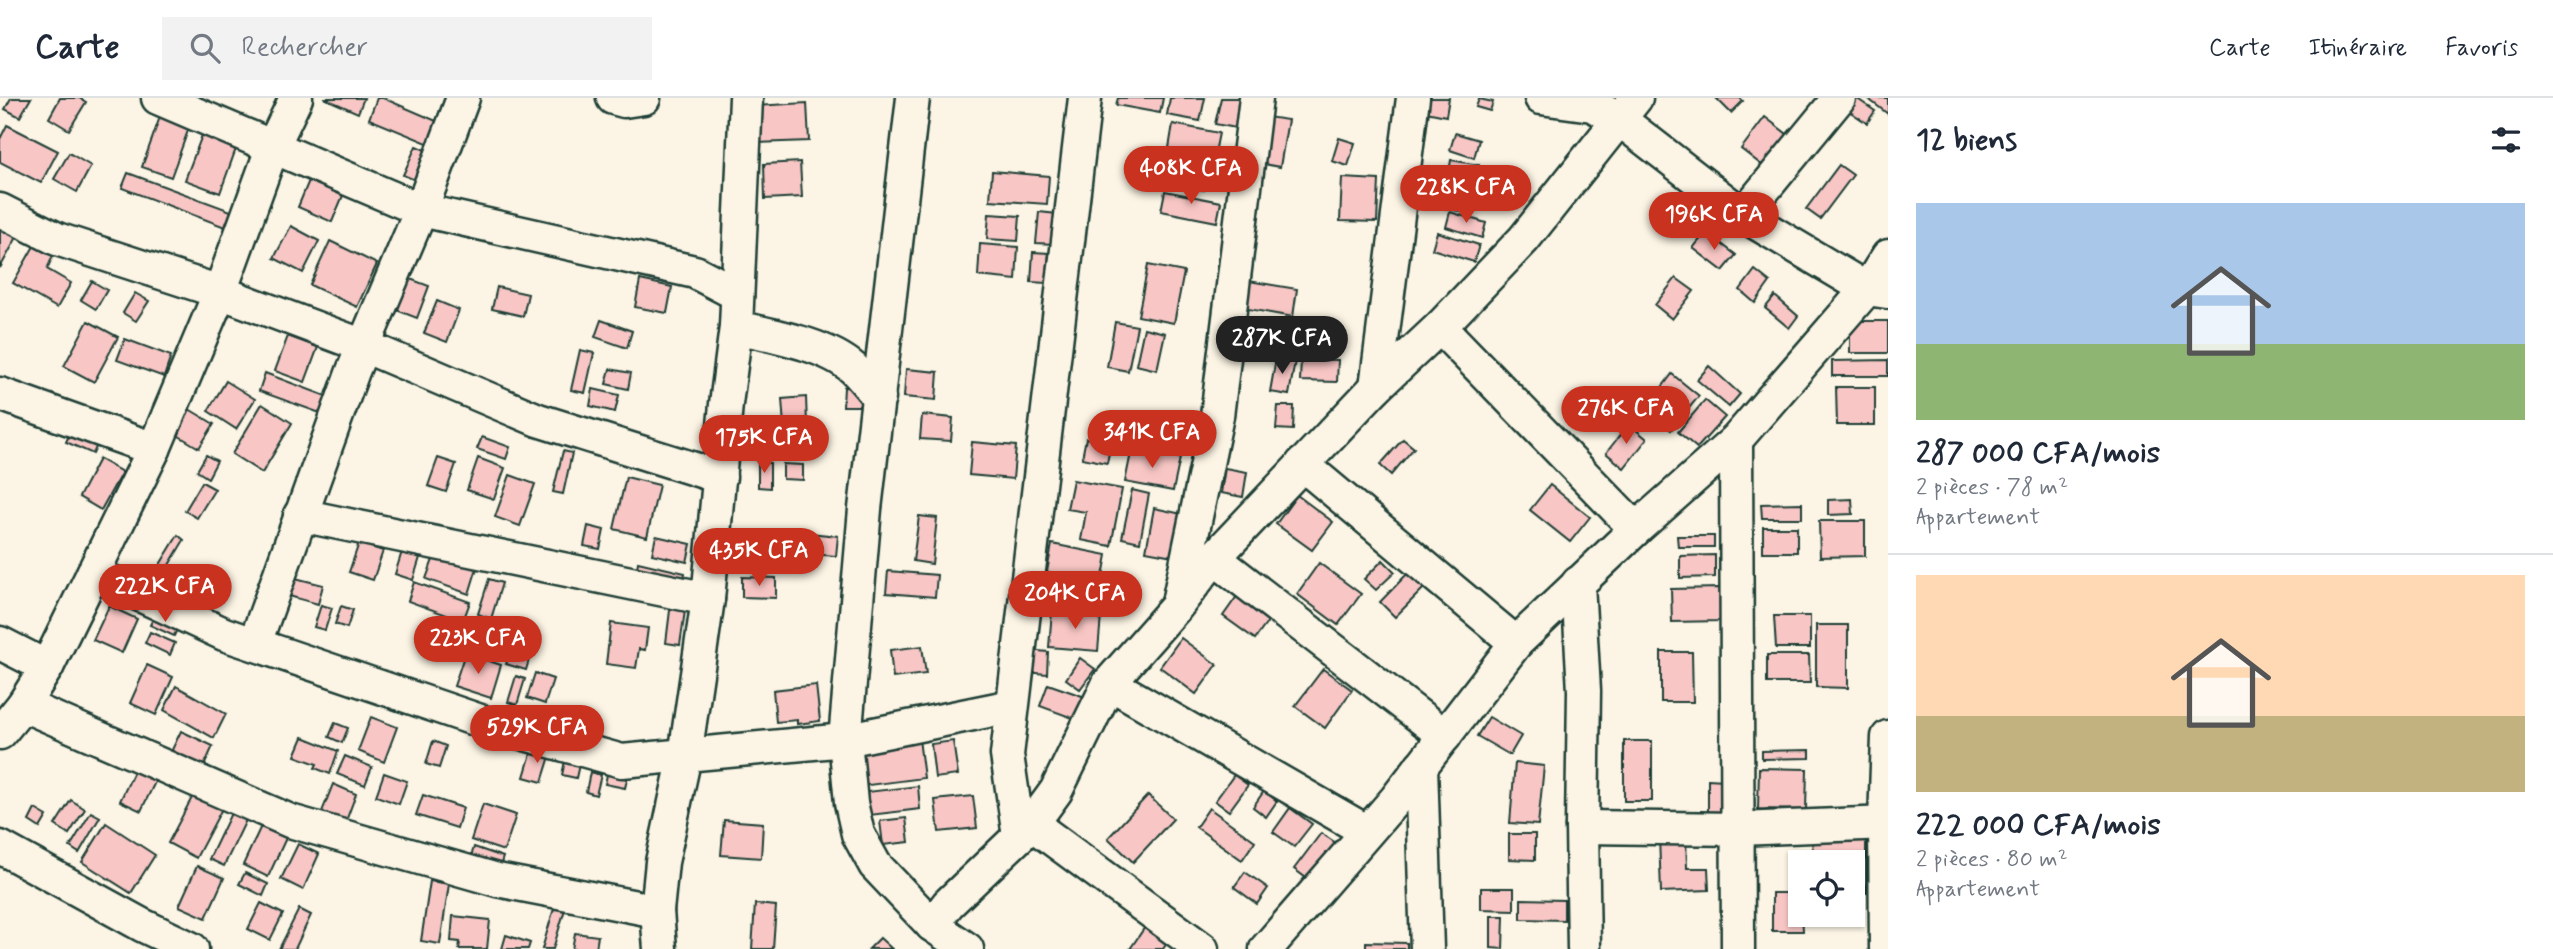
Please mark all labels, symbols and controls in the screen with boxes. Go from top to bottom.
search box [162,17,652,80]
text: Carte [35,26,120,70]
icon: search [186,29,224,67]
text: Rechercher [242,31,368,65]
text: Carte [2209,33,2271,64]
text: Itinéraire [2309,33,2407,64]
text: Favoris [2445,33,2518,64]
text: 12 biens [1916,121,2017,160]
icon: filters [2487,121,2525,159]
pin: 408K CFA [1119,146,1263,206]
text: 408K CFA [1140,154,1242,184]
pin: 228K CFA [1394,166,1538,225]
text: 228K CFA [1416,173,1516,203]
pin: 196K CFA [1642,192,1786,252]
text: 196K CFA [1665,200,1763,230]
icon: home [2158,248,2284,374]
pin: 287K CFA [1210,316,1354,376]
text: 287K CFA [1232,324,1332,354]
pin: 276K CFA [1554,386,1698,446]
text: 276K CFA [1577,394,1675,424]
pin: 341K CFA [1080,410,1224,470]
pin: 175K CFA [692,416,836,475]
text: 341K CFA [1104,418,1200,448]
text: 175K CFA [715,423,813,453]
text: 287 000 CFA/mois [1916,434,2160,473]
text: 2 pièces · 78 m² [1916,473,2068,503]
text: Appartement [1916,503,2040,533]
pin: 435K CFA [687,528,831,588]
text: 435K CFA [709,536,809,566]
pin: 222K CFA [93,564,237,624]
text: 222K CFA [115,572,215,602]
pin: 204K CFA [1003,572,1147,631]
text: 204K CFA [1024,579,1126,609]
pin: 223K CFA [406,616,550,676]
icon: home [2158,620,2284,746]
text: 223K CFA [430,624,526,654]
pin: 529K CFA [465,706,609,765]
text: 529K CFA [486,713,588,743]
text: 222 000 CFA/mois [1916,806,2161,845]
text: 2 pièces · 80 m² [1916,845,2068,875]
map controls [1788,850,1865,927]
button: locate [1788,850,1865,927]
text: Appartement [1916,875,2040,905]

